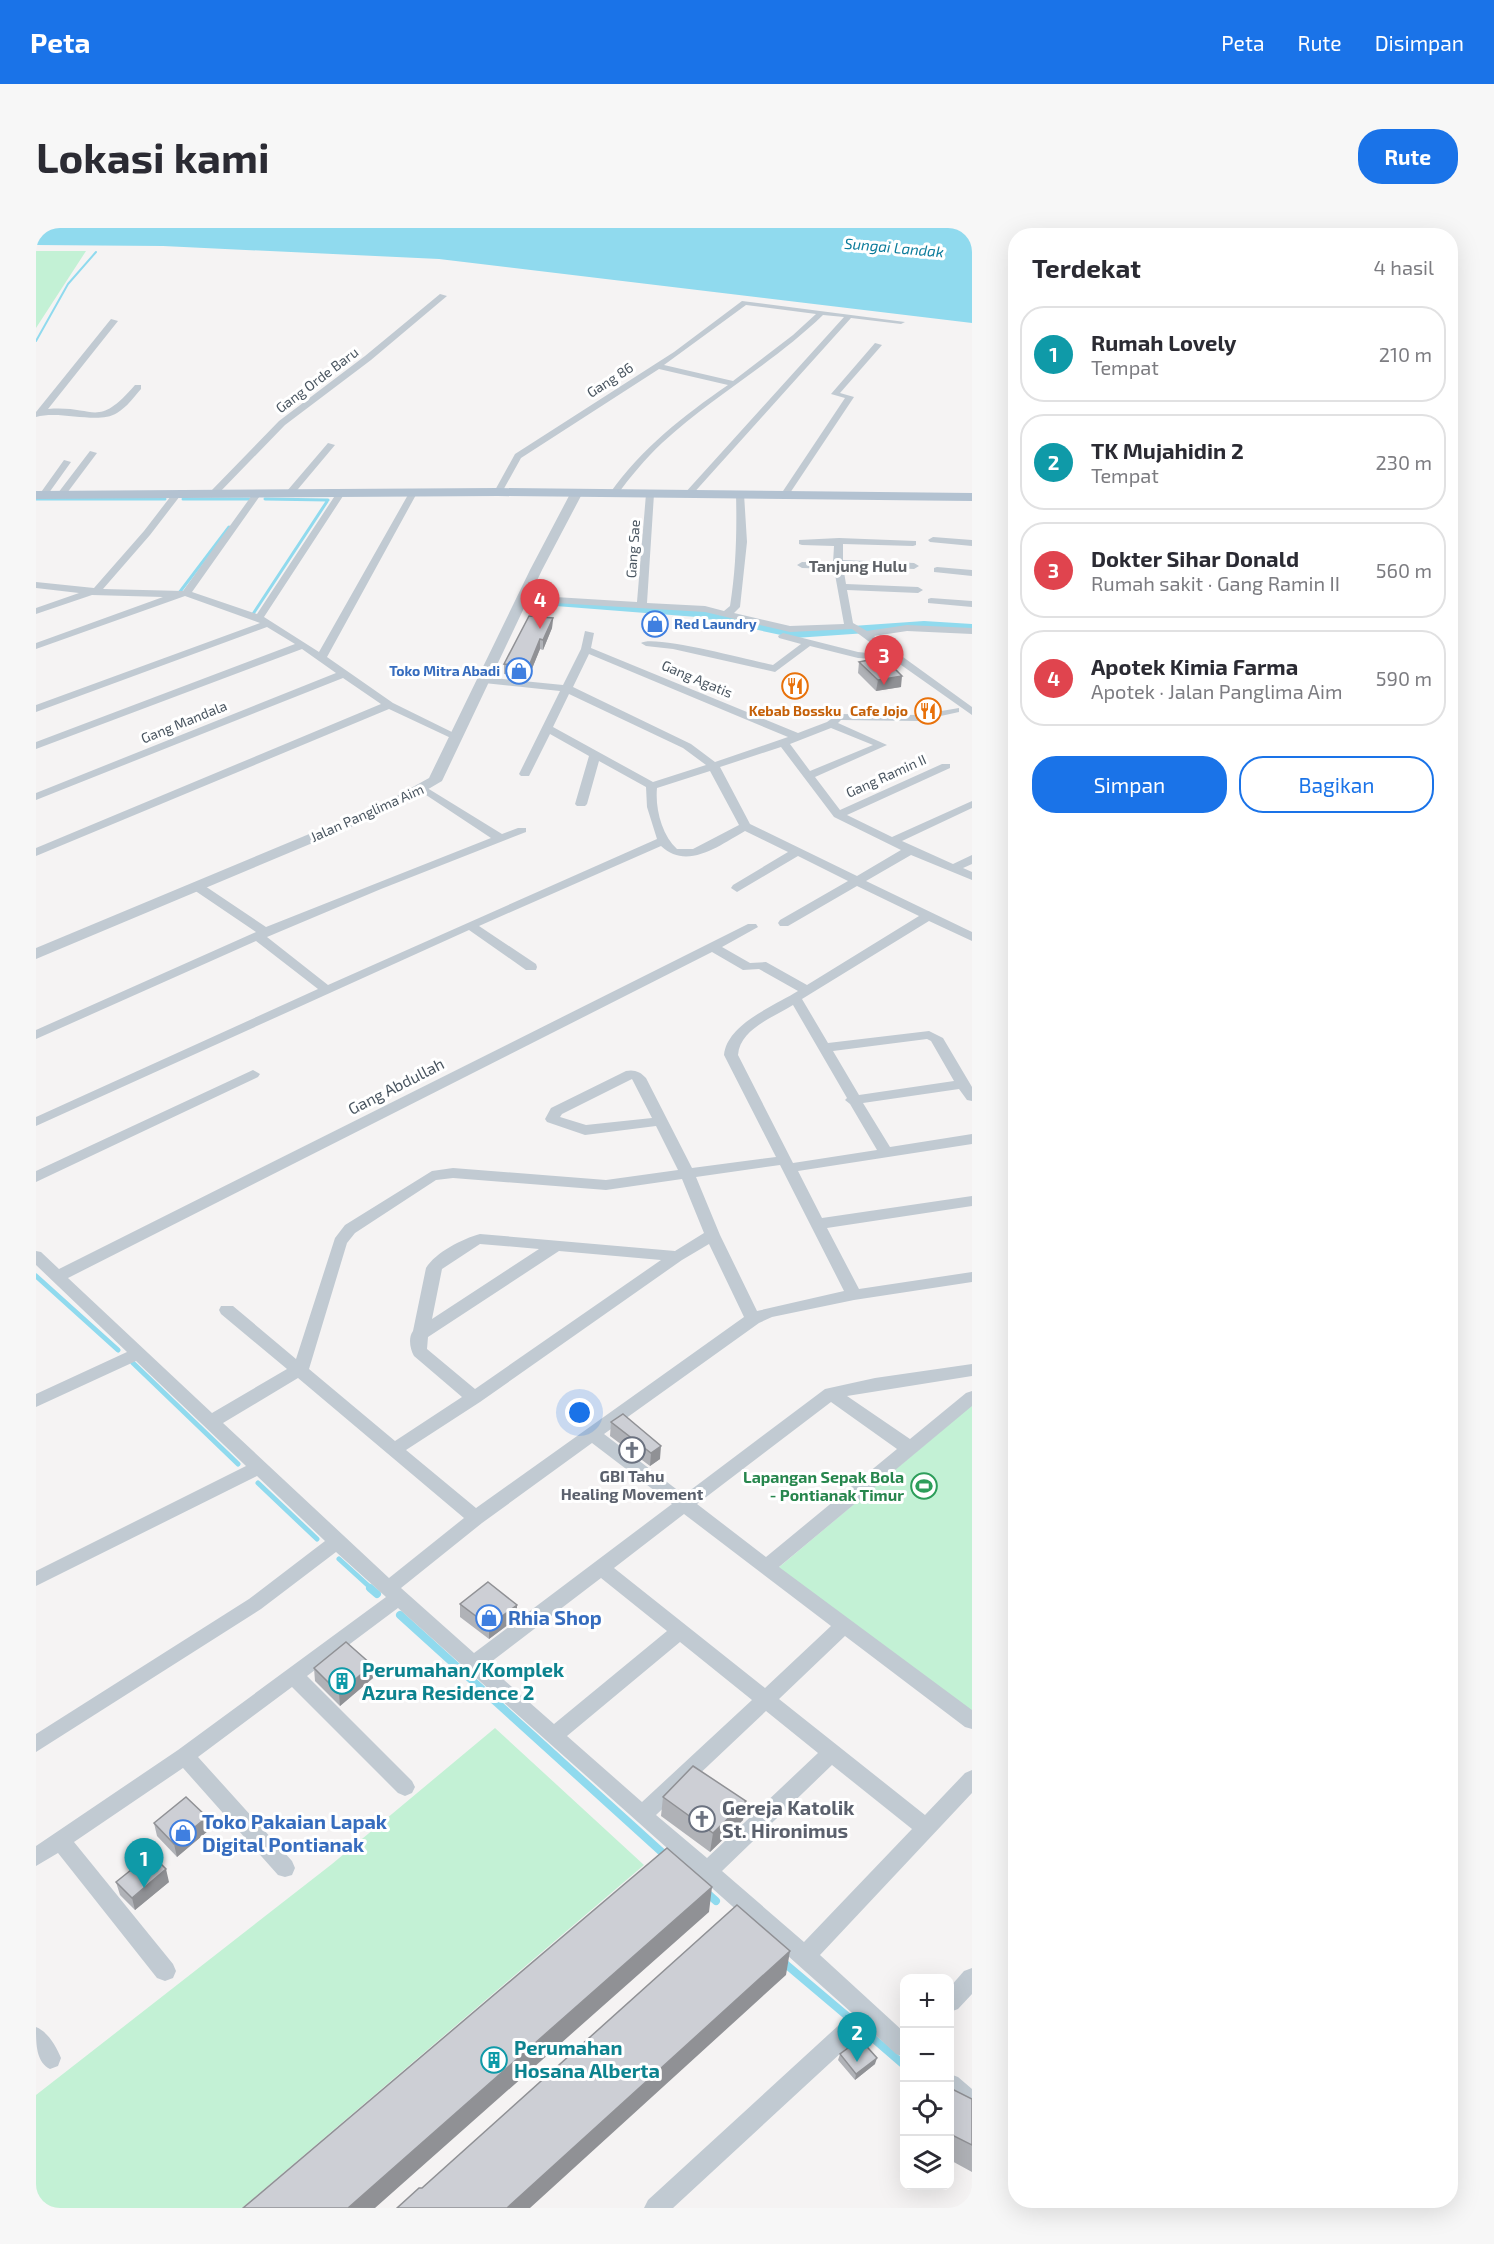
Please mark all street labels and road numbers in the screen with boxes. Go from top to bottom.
street label: Gang Orde Baru [272,343,361,416]
street label: Gang 86 [583,358,636,401]
street label: Gang Sae [622,519,643,579]
street label: Gang Agatis [659,656,735,701]
street label: Gang Mandala [138,697,229,747]
street label: Gang Ramin II [843,750,929,801]
street label: Jalan Panglima Aim [308,780,426,845]
street label: Gang Abdullah [345,1053,447,1118]

